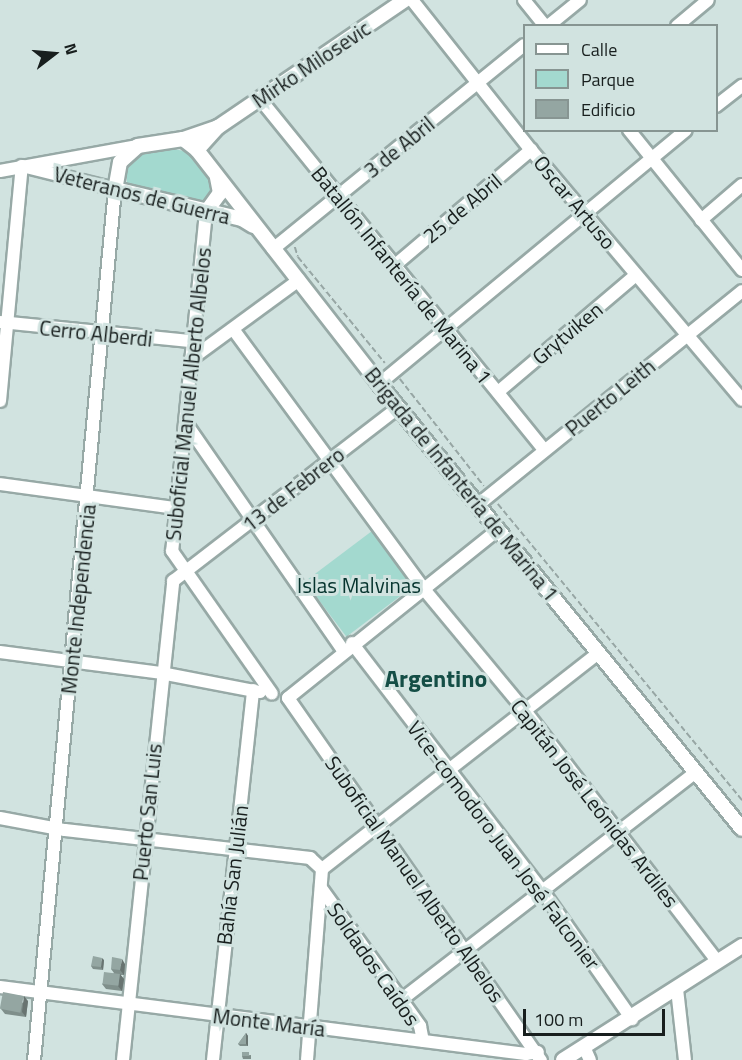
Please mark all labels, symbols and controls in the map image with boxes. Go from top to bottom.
street label: Mirko Milosevic [247,15,375,113]
north arrow [24,24,84,84]
legend [523,24,718,132]
text: Calle [581,36,617,63]
text: N [58,40,84,58]
text: Parque [581,66,635,93]
text: Edificio [581,96,635,123]
street label: 3 de Abril [359,111,439,183]
street label: Oscar Artuso [529,150,621,254]
street label: Veteranos de Guerra [51,161,233,229]
street label: Batallón Infantería de Marina 1 [306,161,498,389]
street label: 25 de Abril [418,168,506,248]
street label: Suboficial Manuel Alberto Albelos [160,246,216,542]
street label: Grytviken [527,296,607,370]
street label: Cerro Alberdi [38,315,154,351]
street label: Puerto Leith [560,353,660,441]
street label: Brigada de Infantería de Marina 1 [360,362,564,606]
street label: 13 de Febrero [237,441,349,537]
street label: Monte Independencia [55,503,101,695]
park label: Islas Malvinas [297,572,421,598]
district label: Argentino [385,665,487,693]
street label: Capitán José Leónidas Ardiles [506,694,684,912]
street label: Vice-comodoro Juan José Falconier [402,716,606,974]
street label: Puerto San Luis [127,742,167,882]
street label: Suboficial Manuel Alberto Albelos [320,751,510,1007]
street label: Bahía San Julián [211,804,253,946]
street label: Soldados Caídos [322,898,426,1030]
scale bar [526,997,668,1035]
street label: Monte María [211,1003,327,1041]
text: 100 m [534,1006,583,1033]

